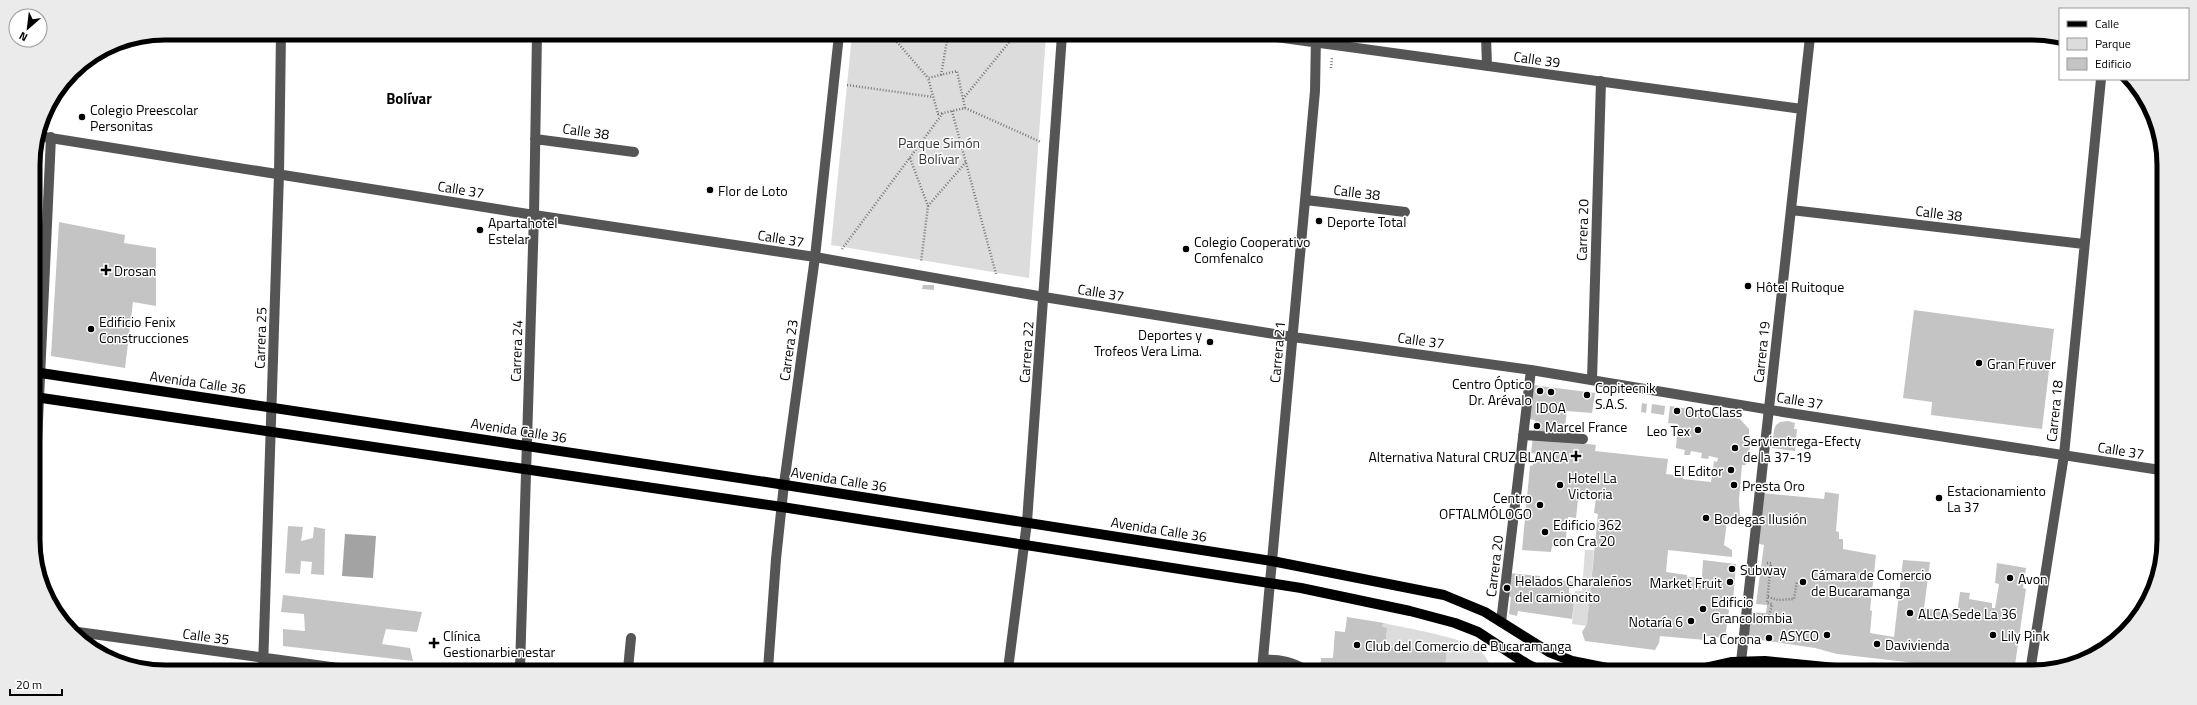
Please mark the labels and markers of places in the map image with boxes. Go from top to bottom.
place label: Colegio Preescolar Personitas [90,99,198,136]
marker: Colegio Preescolar Personitas [77,112,87,122]
place label: Flor de Loto [718,180,788,201]
marker: Flor de Loto [705,185,715,195]
place label: Deporte Total [1327,211,1406,232]
place label: Apartahotel Estelar [488,212,558,249]
marker: Deporte Total [1314,216,1324,226]
marker: Apartahotel Estelar [475,225,485,235]
place label: Colegio Cooperativo Comfenalco [1194,231,1310,268]
marker: Colegio Cooperativo Comfenalco [1181,244,1191,254]
place label: Drosan [114,260,156,281]
marker: Drosan [101,265,111,275]
place label: Hôtel Ruitoque [1756,276,1844,297]
marker: Hôtel Ruitoque [1743,281,1753,291]
place label: Edificio Fenix Construcciones [99,311,189,348]
marker: Edificio Fenix Construcciones [86,324,96,334]
place label: Deportes y Trofeos Vera Lima. [1094,324,1202,361]
marker: Deportes y Trofeos Vera Lima. [1205,337,1215,347]
place label: Gran Fruver [1987,353,2056,374]
marker: Gran Fruver [1974,358,1984,368]
place label: Centro Óptico Dr. Arévalo [1452,373,1532,410]
place label: Copitecnik S.A.S. [1595,377,1656,414]
marker: Centro Óptico Dr. Arévalo [1535,386,1545,396]
marker: IDOA [1546,387,1556,397]
marker: Copitecnik S.A.S. [1582,390,1592,400]
place label: IDOA [1536,397,1567,418]
place label: OrtoClass [1685,401,1742,422]
marker: OrtoClass [1672,406,1682,416]
place label: Marcel France [1545,416,1627,437]
place label: Leo Tex [1646,420,1691,441]
marker: Marcel France [1532,421,1542,431]
marker: Leo Tex [1693,425,1703,435]
place label: Servientrega-Efecty de la 37-19 [1743,430,1861,467]
marker: Servientrega-Efecty de la 37-19 [1730,443,1740,453]
place label: Alternativa Natural CRUZ BLANCA [1368,446,1569,467]
marker: Alternativa Natural CRUZ BLANCA [1571,451,1581,461]
place label: El Editor [1674,460,1723,481]
marker: El Editor [1726,465,1736,475]
place label: Hotel La Victoria [1568,467,1617,504]
place label: Presta Oro [1742,475,1805,496]
marker: Hotel La Victoria [1555,480,1565,490]
marker: Presta Oro [1729,480,1739,490]
place label: Estacionamiento La 37 [1947,480,2046,517]
place label: Centro OFTALMÓLOGO [1439,487,1532,524]
marker: Estacionamiento La 37 [1934,493,1944,503]
marker: Centro OFTALMÓLOGO [1535,500,1545,510]
place label: Bodegas Ilusión [1714,508,1807,529]
marker: Bodegas Ilusión [1701,513,1711,523]
place label: Edificio 362 con Cra 20 [1553,514,1622,551]
marker: Edificio 362 con Cra 20 [1540,527,1550,537]
place label: Subway [1740,559,1787,580]
marker: Subway [1727,564,1737,574]
place label: Cámara de Comercio de Bucaramanga [1811,564,1932,601]
place label: Avon [2018,568,2048,589]
place label: Helados Charaleños del camioncito [1515,570,1632,607]
place label: Market Fruit [1650,572,1722,593]
marker: Avon [2005,573,2015,583]
marker: Market Fruit [1725,577,1735,587]
marker: Cámara de Comercio de Bucaramanga [1798,577,1808,587]
marker: Helados Charaleños del camioncito [1502,583,1512,593]
place label: Edificio Grancolombia [1711,591,1792,628]
place label: ALCA Sede La 36 [1918,603,2017,624]
marker: Edificio Grancolombia [1698,604,1708,614]
marker: ALCA Sede La 36 [1905,608,1915,618]
place label: Notaría 6 [1628,611,1683,632]
marker: Notaría 6 [1686,616,1696,626]
place label: Clínica Gestionarbienestar [443,625,555,662]
place label: ASYCO [1780,625,1819,646]
place label: Lily Pink [2001,625,2050,646]
place label: La Corona [1703,628,1761,649]
marker: ASYCO [1822,630,1832,640]
marker: Lily Pink [1988,630,1998,640]
marker: La Corona [1764,633,1774,643]
place label: Davivienda [1885,634,1950,655]
place label: Club del Comercio de Bucaramanga [1365,635,1572,656]
marker: Clínica Gestionarbienestar [428,637,440,649]
marker: Davivienda [1872,639,1882,649]
marker: Club del Comercio de Bucaramanga [1352,640,1362,650]

